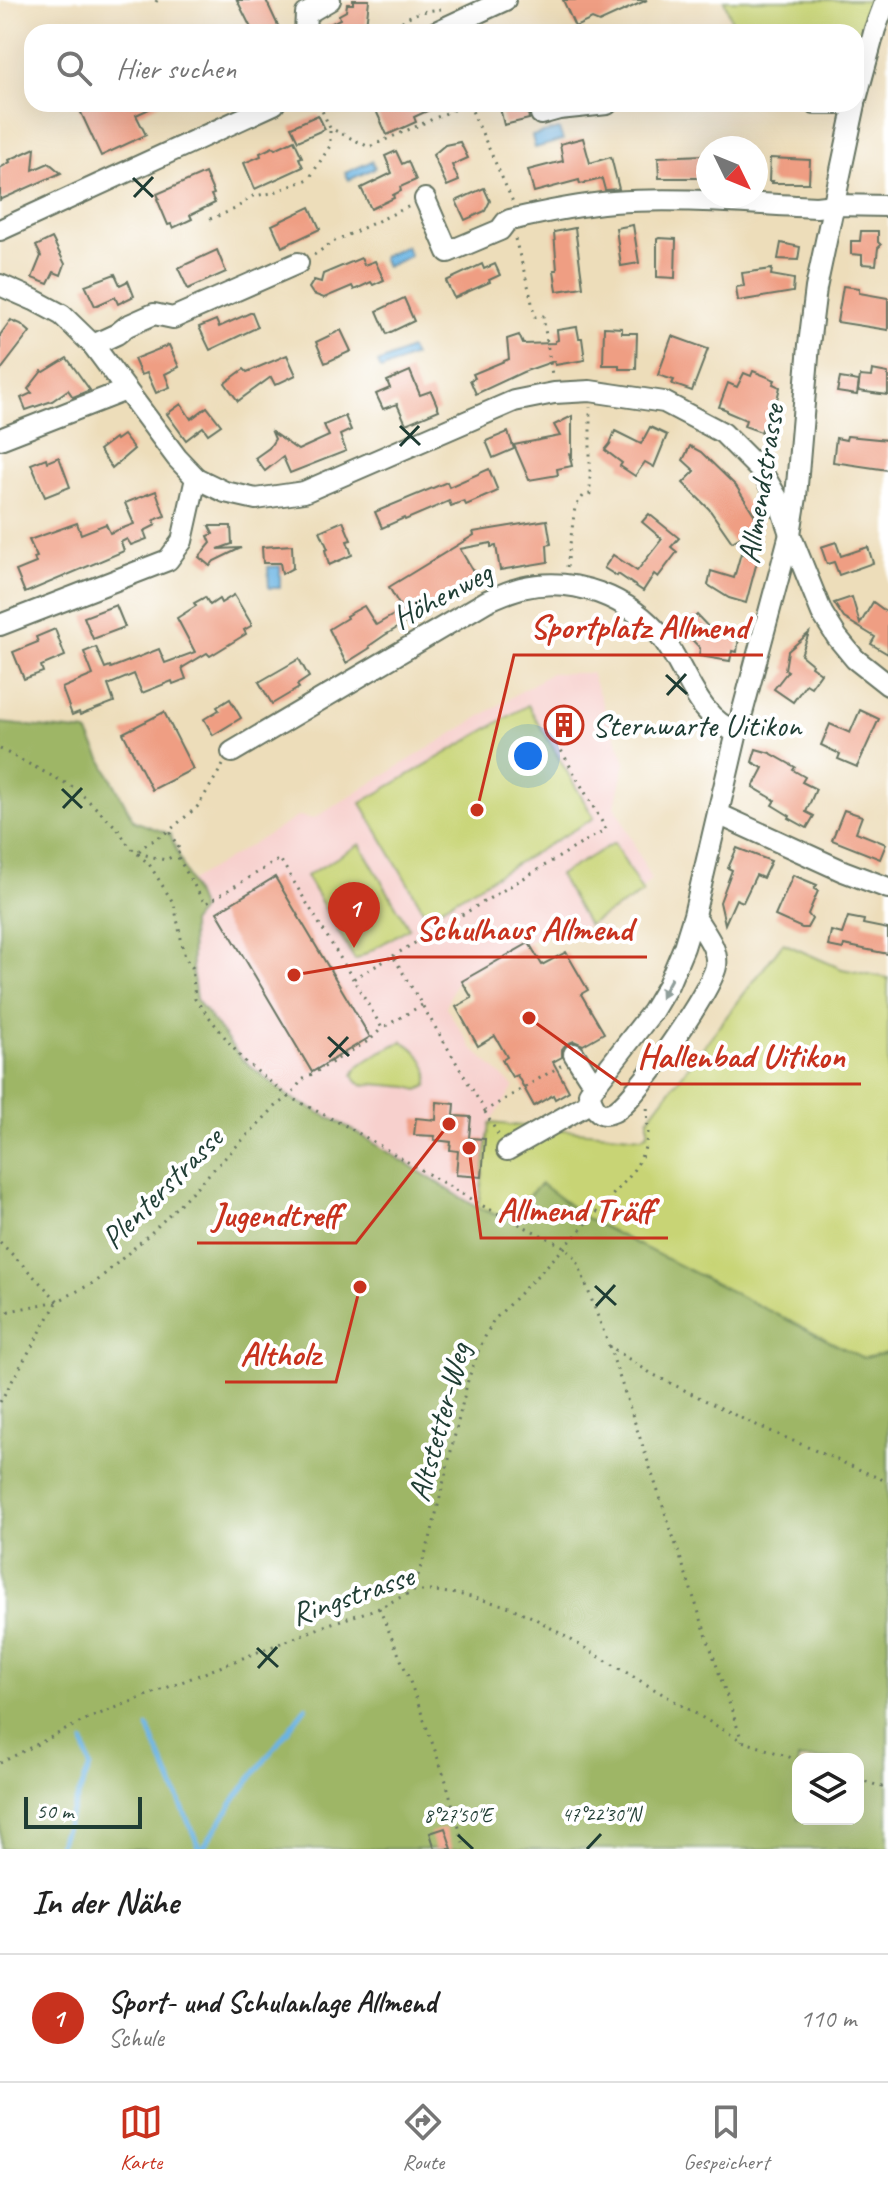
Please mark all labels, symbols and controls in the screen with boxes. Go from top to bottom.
search box [24,24,864,112]
icon: search [52,46,96,90]
text: Hier suchen [116,49,236,87]
north arrow [696,136,768,208]
street label: Allmendstrasse [728,399,794,566]
street label: Höhenweg [385,551,500,638]
callout: Sportplatz Allmend [514,597,763,655]
text: Sportplatz Allmend [530,605,753,648]
building icon: Sternwarte Uitikon [543,704,585,746]
place label: Sternwarte Uitikon [592,705,803,746]
your location [508,736,548,776]
pin: 1 [328,882,380,948]
callout: Schulhaus Allmend [400,899,647,957]
text: Schulhaus Allmend [416,907,638,950]
one-way arrow [659,977,673,999]
callout: Hallenbad Uitikon [621,1026,861,1084]
text: Hallenbad Uitikon [637,1034,846,1077]
street label: Plenterstrasse [92,1116,234,1258]
callout: Allmend Träff [481,1180,668,1238]
callout: Jugendtreff [197,1185,356,1243]
text: Allmend Träff [497,1188,661,1231]
text: Jugendtreff [210,1193,348,1236]
callout: Altholz [225,1324,336,1382]
text: Altholz [240,1332,323,1375]
street label: Altstetter-Weg [398,1337,480,1506]
street label: Ringstrasse [285,1554,421,1635]
map controls [792,1753,864,1825]
button: layers [792,1753,864,1825]
scale bar [24,1793,142,1829]
text: 50 m [36,1797,73,1825]
text: 47°22'30"N [562,1802,643,1827]
text: 8°27'50"E [424,1803,495,1828]
text: In der Nähe [32,1880,178,1923]
text: Sport- und Schulanlage Allmend [108,1983,436,2021]
text: 1 [52,2002,64,2035]
text: 110 m [800,2002,856,2035]
text: Schule [108,2021,164,2054]
tab: Karte [119,2100,163,2176]
tab: Route [401,2100,445,2176]
tab: Gespeichert [683,2100,769,2176]

